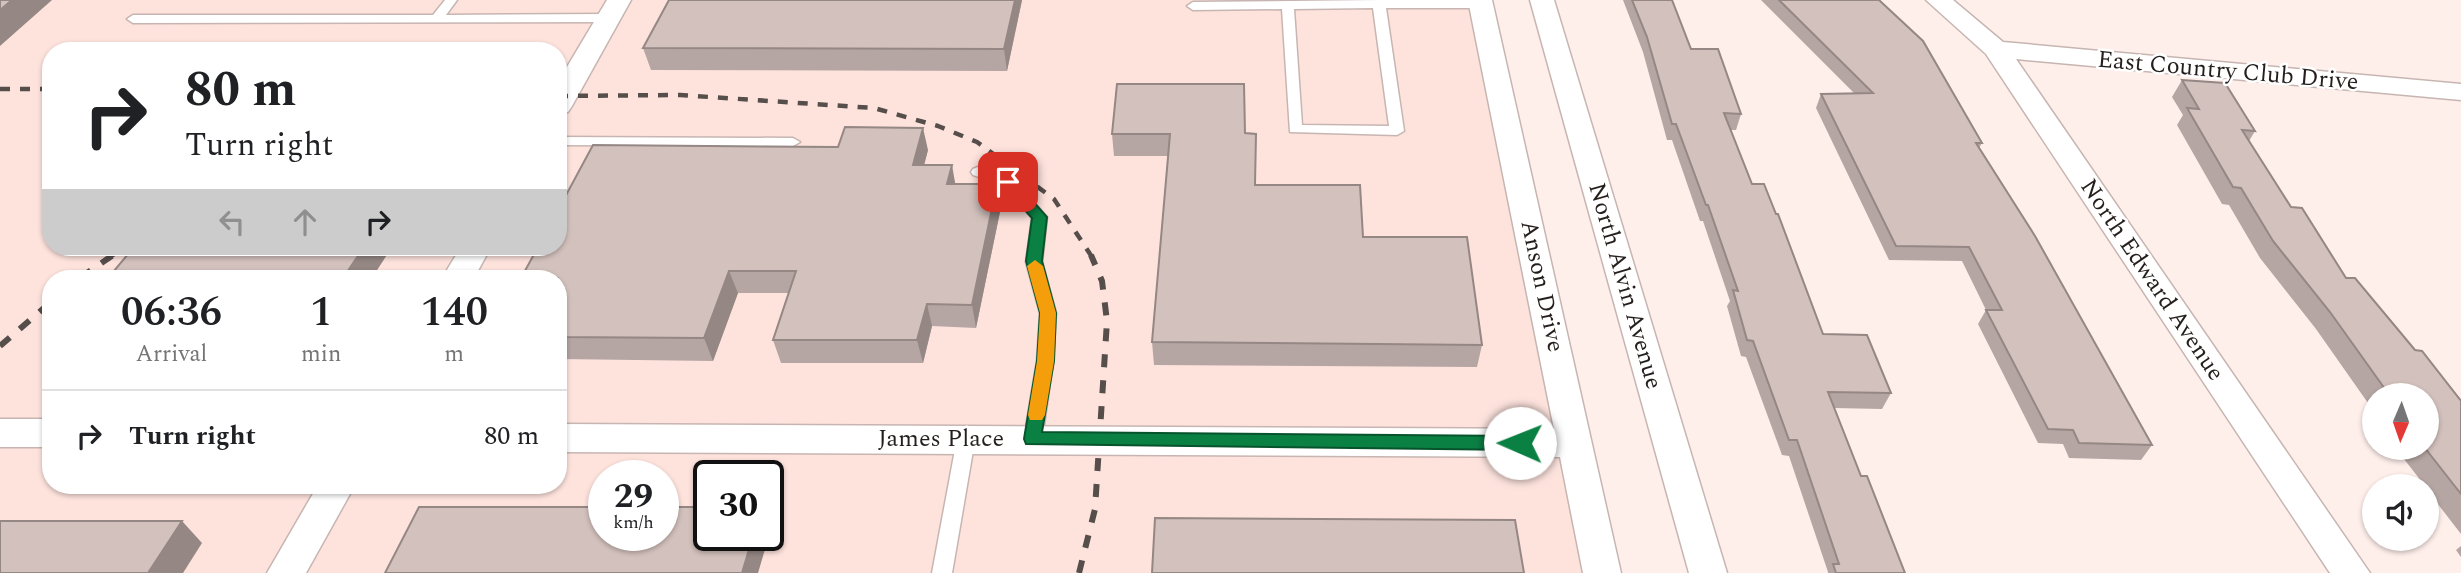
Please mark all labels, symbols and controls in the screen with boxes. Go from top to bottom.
street label: East Country Club Drive [2096,42,2360,100]
text: 80 m [185,53,296,128]
icon: right [70,70,161,161]
text: Turn right [185,121,333,170]
pin [978,152,1038,212]
icon: arrive [989,163,1027,201]
street label: North Edward Avenue [2071,172,2233,388]
street label: North Alvin Avenue [1578,179,1672,393]
icon: left [213,203,251,241]
icon: ahead [286,203,324,241]
icon: right [359,203,397,241]
street label: Anson Drive [1510,217,1574,355]
text: 06:36 [121,281,222,344]
text: 1 [310,281,332,344]
text: 140 [420,281,488,344]
text: Arrival [136,337,207,372]
text: min [301,337,341,372]
text: m [444,337,464,372]
north arrow [2362,383,2440,460]
map controls [2362,383,2439,551]
position arrow [1483,406,1557,480]
text: Turn right [129,416,256,456]
text: 80 m [484,416,539,456]
icon: right [70,417,108,455]
street label: James Place [878,421,1004,457]
speed limit sign: 30 [693,460,784,551]
text: 29 [614,470,653,523]
button: sound [2362,474,2439,551]
text: km/h [613,509,654,536]

